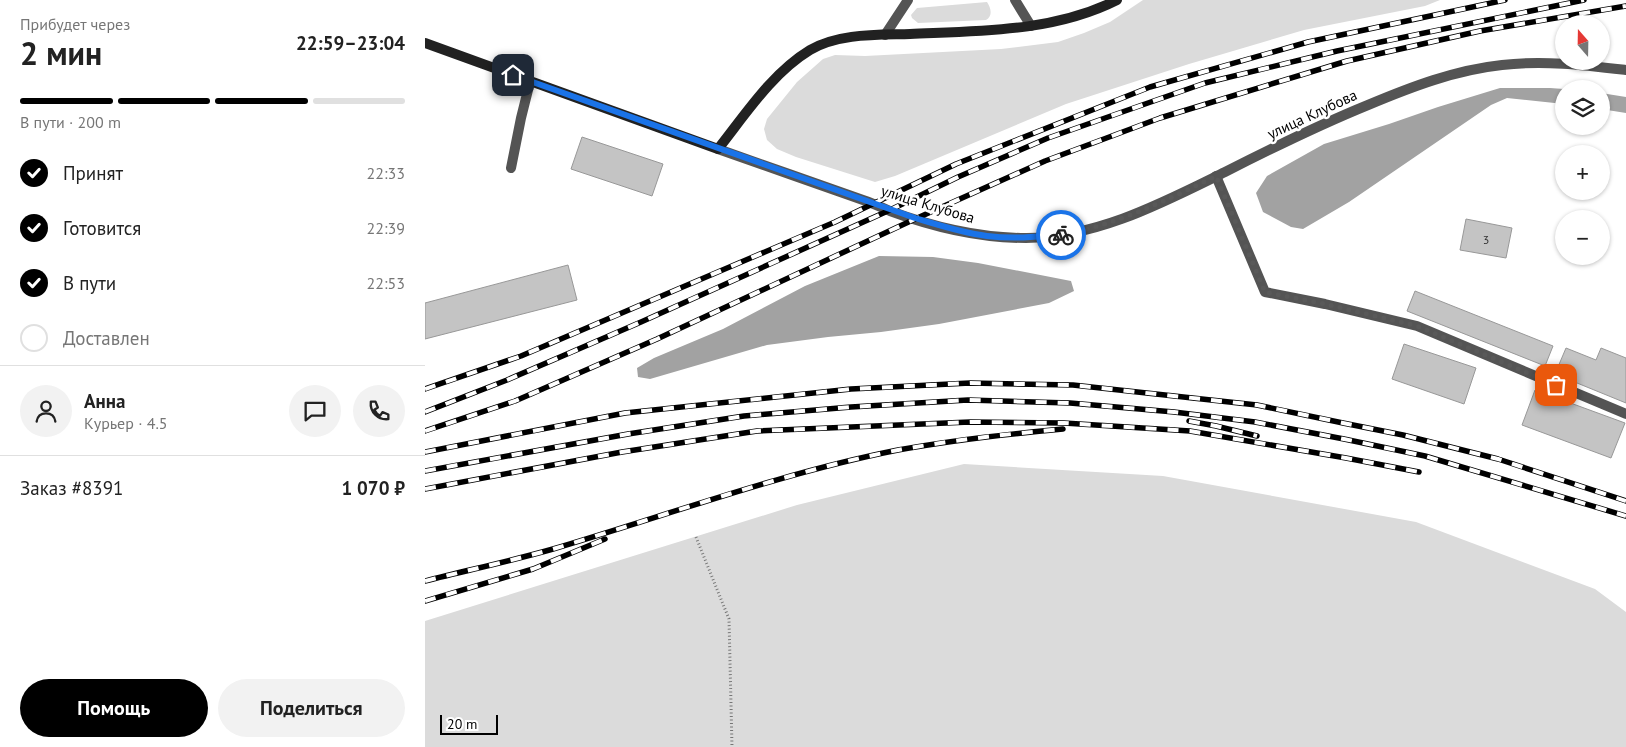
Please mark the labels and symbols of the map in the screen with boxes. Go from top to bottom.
north arrow [1555,15,1610,70]
pin [492,54,534,96]
street label: улица Клубова [1264,85,1360,143]
street label: улица Клубова [879,181,977,227]
courier [1036,210,1086,260]
house number: 3 [1483,232,1489,247]
pin [1535,364,1577,406]
scale bar [440,712,497,735]

